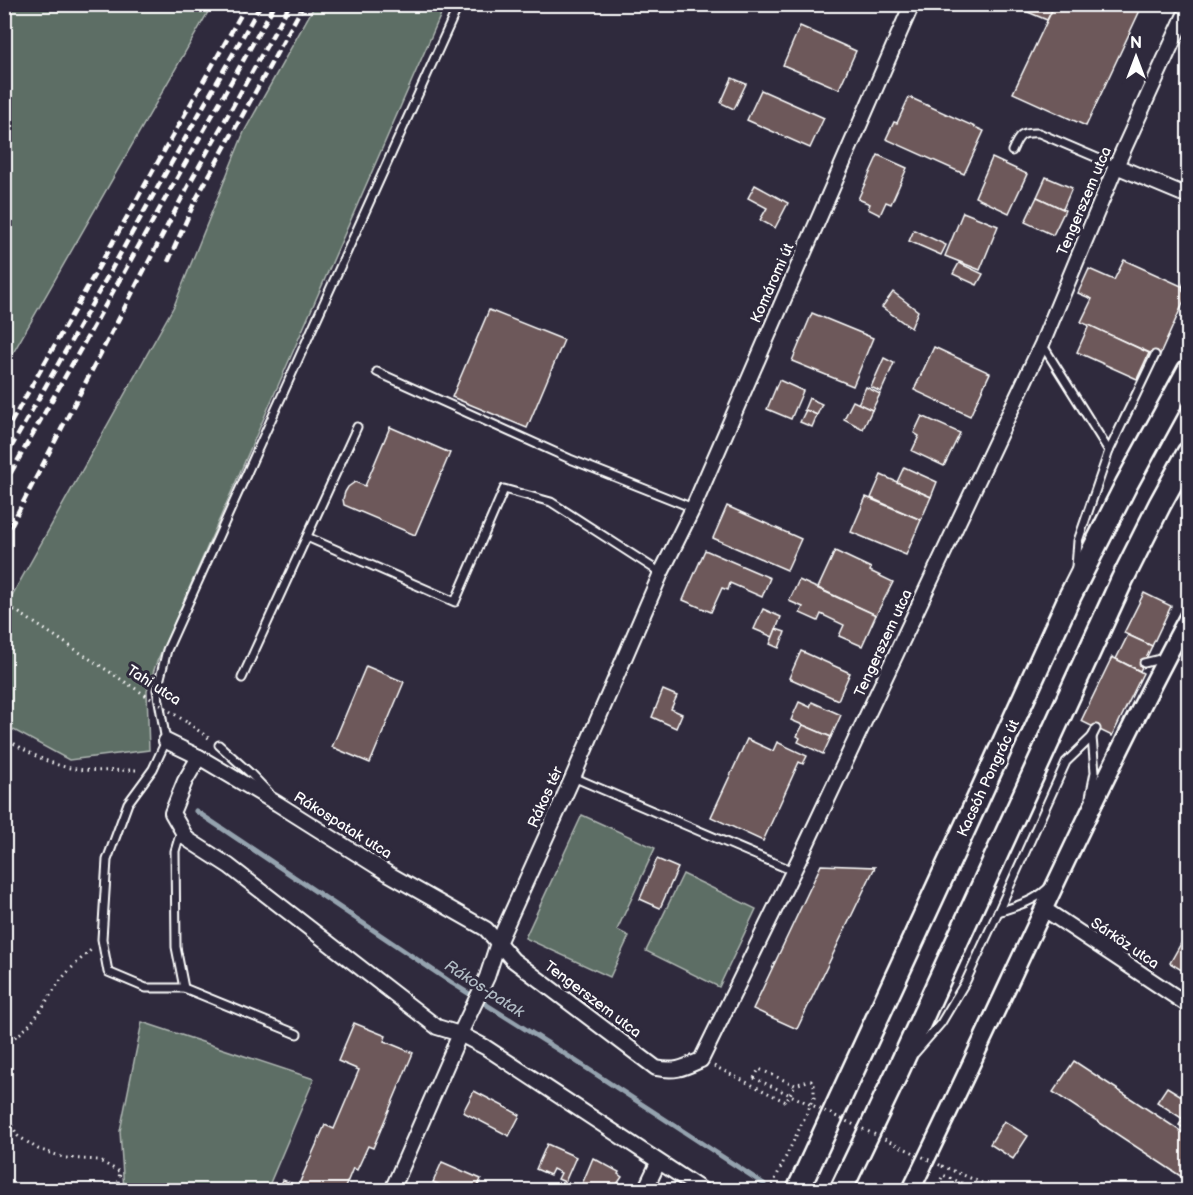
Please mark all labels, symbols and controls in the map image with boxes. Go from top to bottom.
north arrow [1106,27,1166,87]
text: N [1130,34,1142,53]
street label: Tengerszem utca [1053,144,1116,259]
street label: Komáromi út [746,240,799,326]
street label: Tengerszem utca [850,586,917,700]
street label: Tahi utca [123,661,184,710]
street label: Kacsóh Pongrác út [953,716,1024,840]
street label: Rákos tér [524,763,568,831]
street label: Rákospatak utca [290,788,395,863]
street label: Sárköz utca [1087,914,1163,973]
water label: Rákos-patak [441,957,528,1023]
street label: Tengerszem utca [540,957,645,1042]

